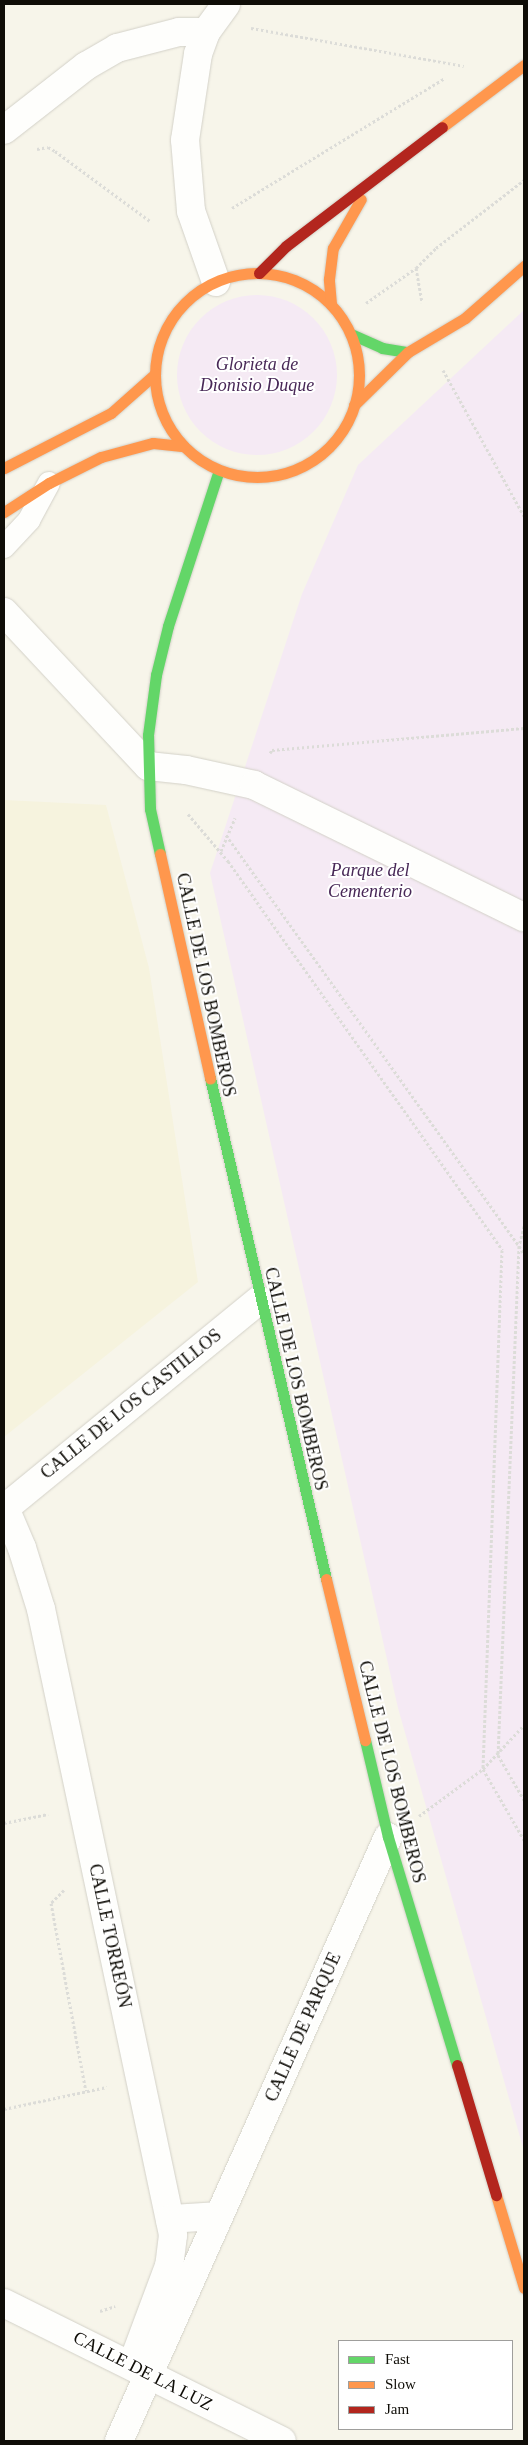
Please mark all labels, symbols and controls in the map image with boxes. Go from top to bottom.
park label: Glorieta de Dionisio Duque [200,354,314,396]
park label: Parque del Cementerio [328,860,412,902]
street label: CALLE DE LOS BOMBEROS [172,871,240,1099]
street label: CALLE DE LOS BOMBEROS [260,1265,332,1493]
street label: CALLE DE LOS CASTILLOS [36,1324,226,1484]
street label: CALLE DE LOS BOMBEROS [354,1659,430,1885]
street label: CALLE TORREÓN [84,1862,136,2010]
street label: CALLE DE PARQUE [260,1949,346,2105]
street label: CALLE DE LA LUZ [69,2326,217,2416]
legend [338,2340,513,2430]
text: Fast [385,2351,410,2367]
text: Slow [385,2376,416,2392]
text: Jam [385,2401,409,2417]

